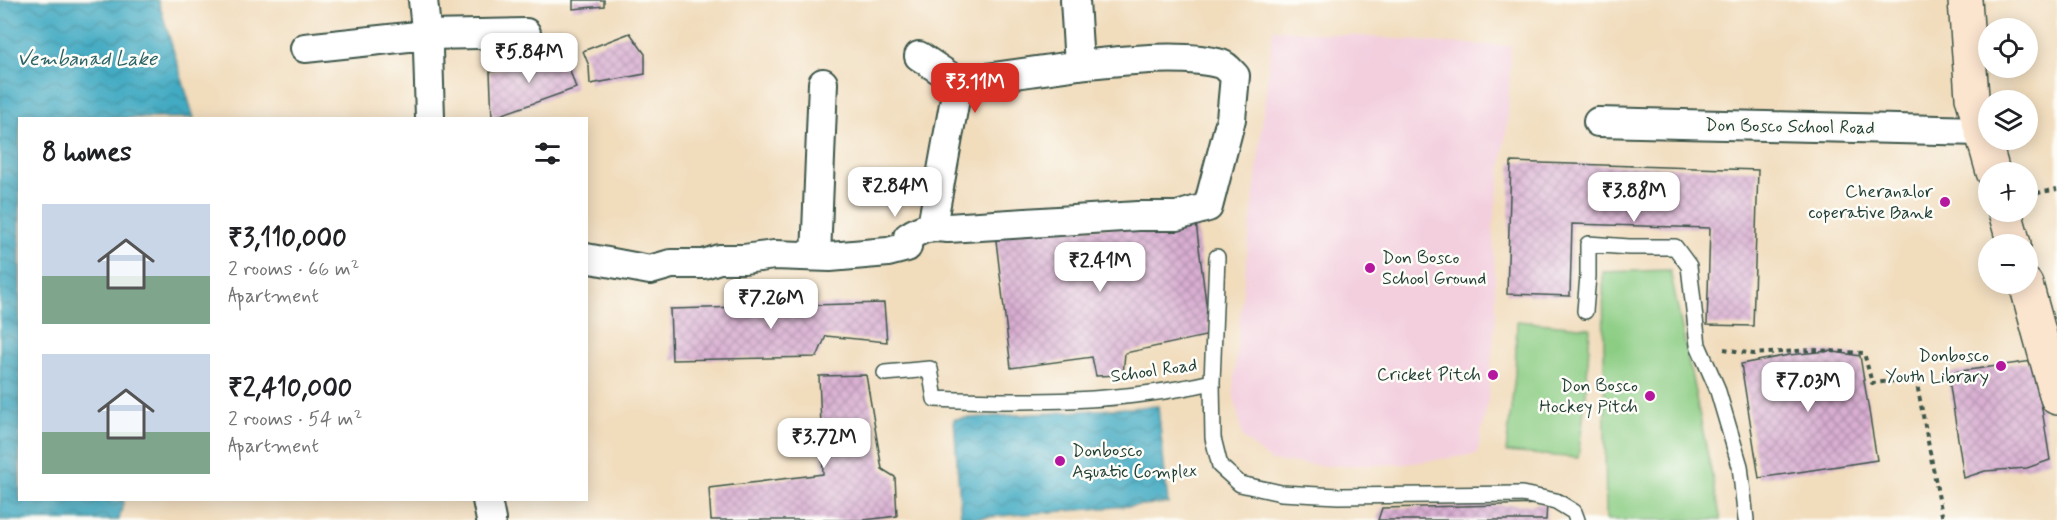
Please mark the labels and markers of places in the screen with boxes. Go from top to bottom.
pin: ₹5.84M [480,33,578,84]
pin: ₹3.11M [926,63,1024,114]
pin: ₹2.84M [846,167,944,218]
pin: ₹3.88M [1585,172,1683,223]
place label: Cheranalor coperative Bank [1808,180,1934,225]
marker: Cheranalor coperative Bank [1938,195,1952,209]
pin: ₹2.41M [1051,242,1149,293]
place label: Don Bosco School Ground [1382,246,1486,291]
marker: Don Bosco School Ground [1363,261,1377,275]
pin: ₹7.26M [722,279,820,330]
place label: Donbosco Youth Library [1885,344,1989,389]
marker: Donbosco Youth Library [1994,359,2008,373]
pin: ₹7.03M [1759,362,1857,413]
place label: Cricket Pitch [1377,363,1481,387]
marker: Cricket Pitch [1486,368,1500,382]
place label: Don Bosco Hockey Pitch [1539,374,1638,419]
marker: Don Bosco Hockey Pitch [1643,389,1657,403]
pin: ₹3.72M [775,418,873,469]
place label: Donbosco Aquatic Complex [1072,439,1197,484]
marker: Donbosco Aquatic Complex [1053,454,1067,468]

